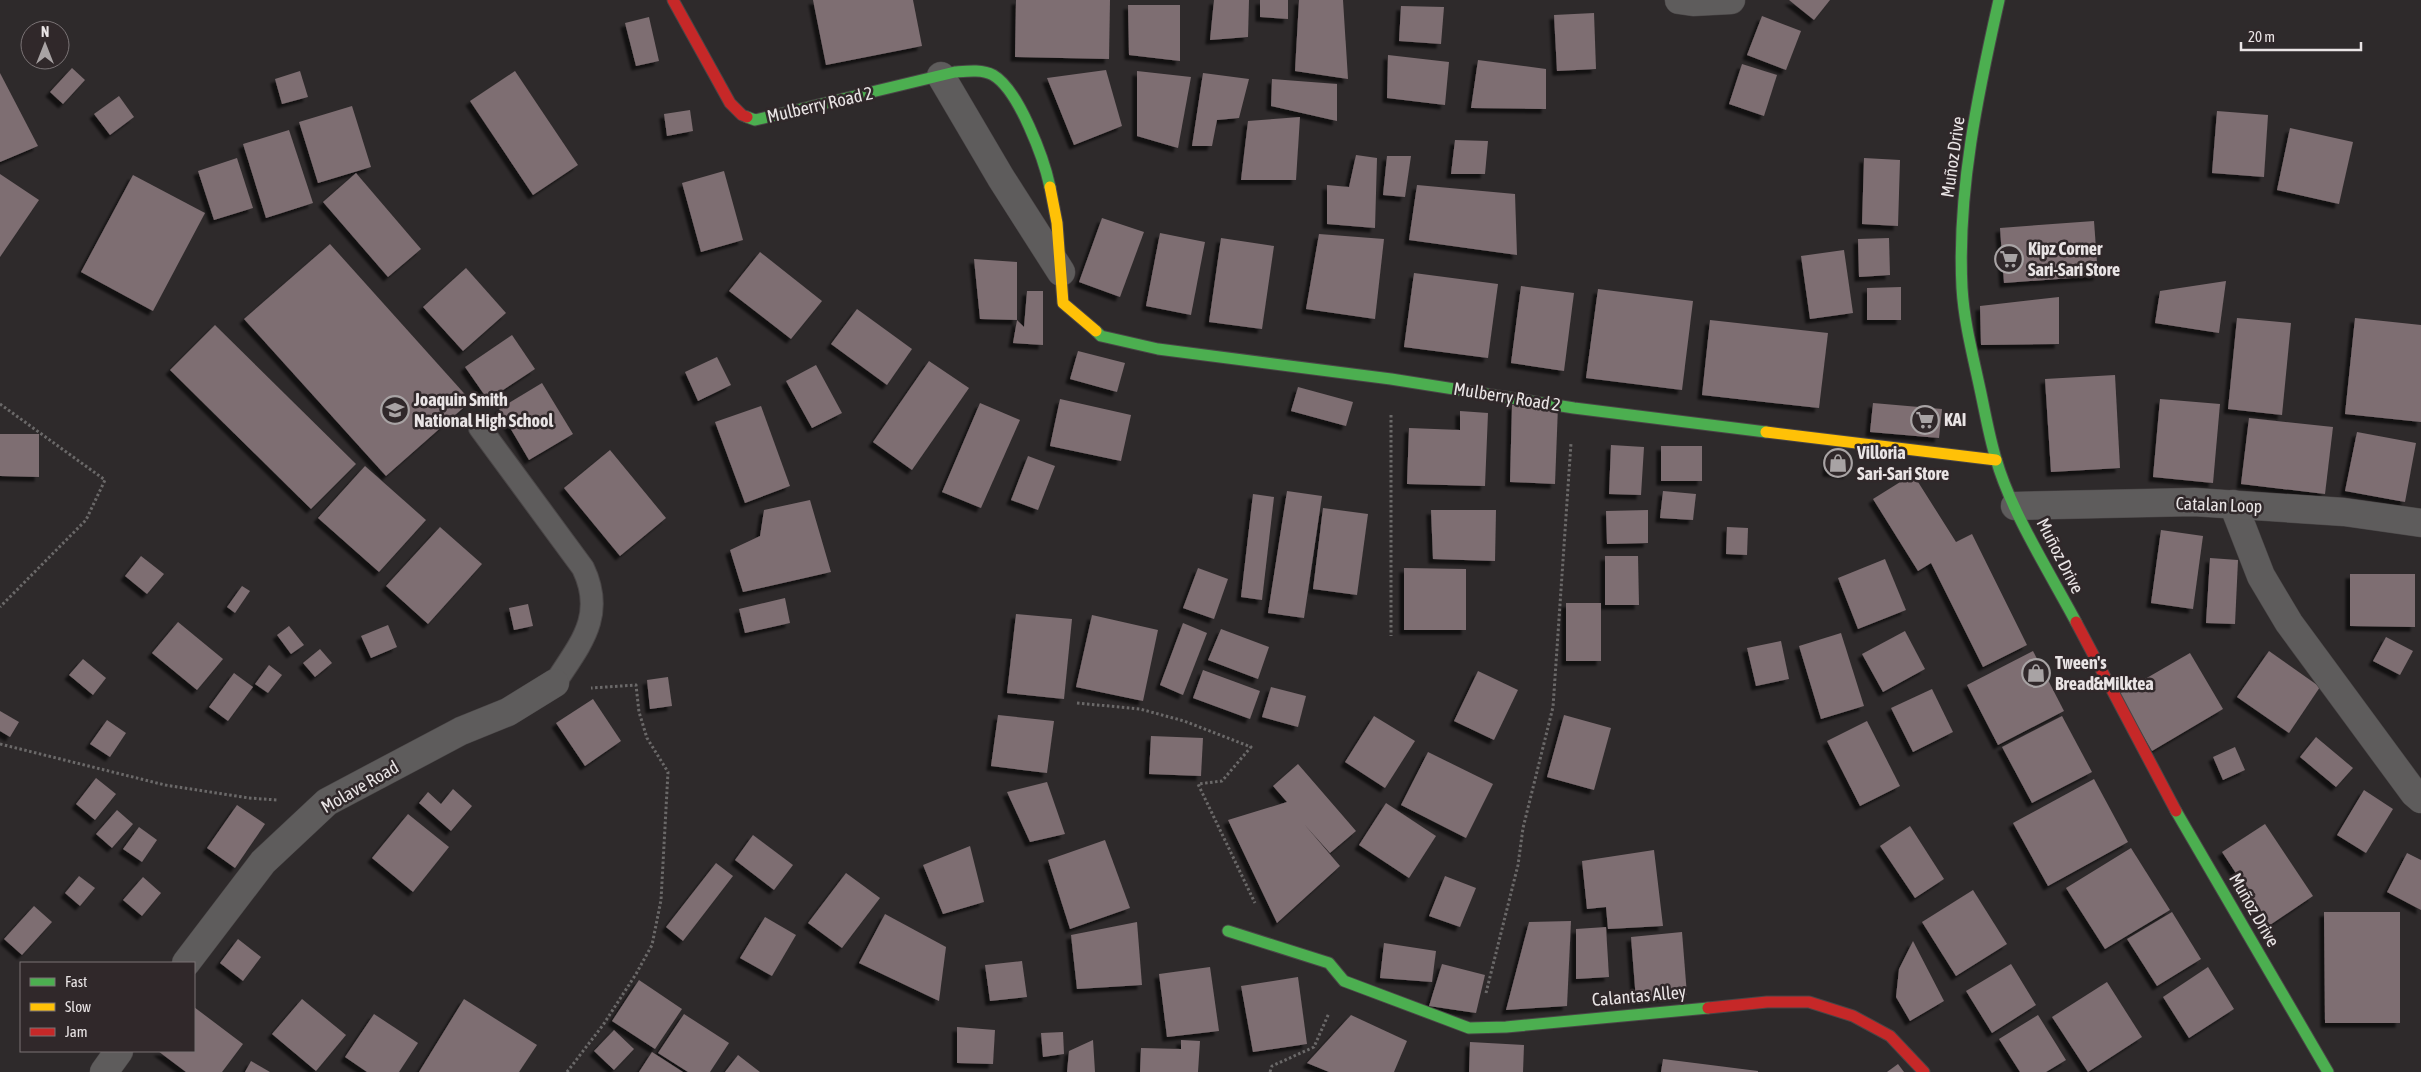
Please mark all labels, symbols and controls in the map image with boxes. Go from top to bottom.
north arrow [20,20,70,70]
scale bar [2241,20,2361,52]
text: N [41,24,49,40]
text: 20 m [2248,28,2275,45]
street label: Mulberry Road 2 [765,82,875,127]
street label: Muñoz Drive [1936,115,1969,199]
place label: Kipz Corner Sari-Sari Store [2028,238,2120,280]
supermarket icon: Kipz Corner Sari-Sari Store [1994,244,2024,274]
street label: Mulberry Road 2 [1452,378,1562,415]
place label: Joaquin Smith National High School [413,389,554,431]
school or university icon: Joaquin Smith National High School [380,395,410,425]
supermarket icon: KAI [1910,405,1940,435]
place label: KAI [1944,409,1966,430]
place label: Villoria Sari-Sari Store [1856,442,1949,484]
shop icon: Villoria Sari-Sari Store [1823,448,1853,478]
street label: Catalan Loop [2175,492,2263,517]
street label: Muñoz Drive [2033,515,2088,597]
place label: Tween's Bread&Milktea [2055,652,2154,694]
shop icon: Tween's Bread&Milktea [2021,658,2051,688]
street label: Molave Road [317,756,402,817]
street label: Muñoz Drive [2225,869,2284,950]
legend [20,962,195,1052]
text: Fast [65,973,87,990]
street label: Calantas Alley [1591,981,1687,1010]
text: Slow [65,998,91,1015]
text: Jam [65,1023,88,1040]

